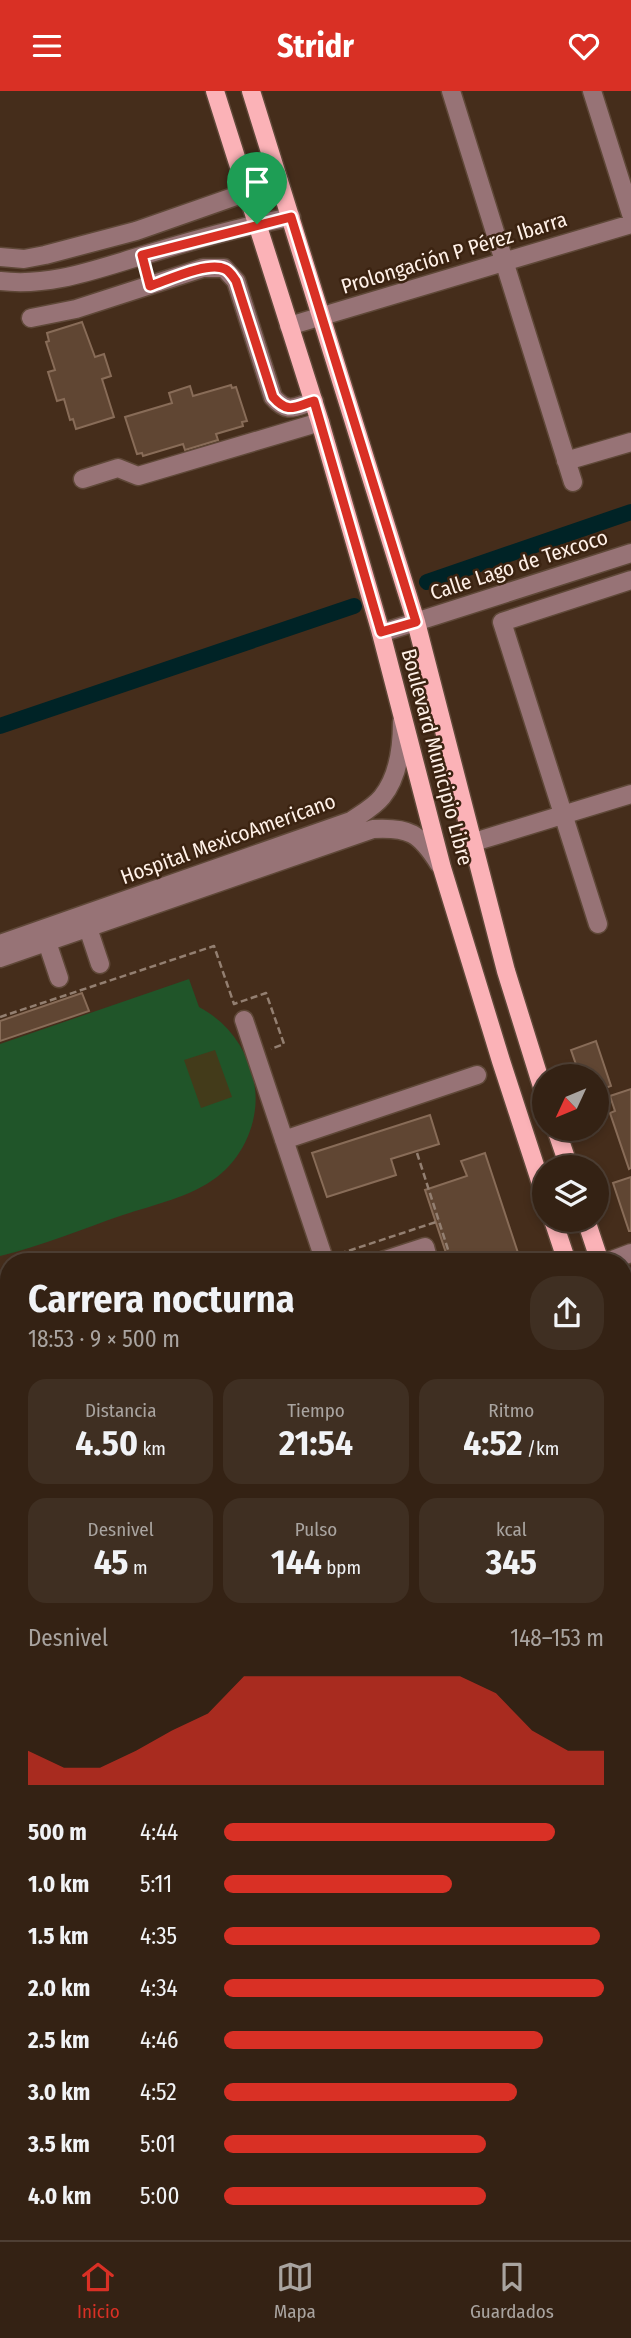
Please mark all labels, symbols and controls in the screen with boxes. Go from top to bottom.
icon: menu [28,27,66,65]
text: Stridr [277,27,354,65]
icon: heart [565,27,603,65]
pin [227,152,287,224]
icon: arrive [238,163,276,201]
street label: Prolongación P Pérez Ibarra [338,206,570,300]
street label: Calle Lago de Texcoco [427,524,611,606]
street label: Boulevard Municipio Libre [396,646,478,868]
street label: Hospital MexicoAmericano [117,788,339,890]
north arrow [532,1064,609,1141]
map controls [532,1064,609,1232]
button: layers [532,1155,609,1232]
text: Carrera nocturna [28,1276,295,1322]
button: share [530,1276,604,1350]
text: 18:53 · 9 × 500 m [28,1325,180,1353]
text: Distancia [85,1399,156,1422]
text: Tiempo [287,1399,345,1422]
text: Ritmo [488,1399,534,1422]
text: 4.50 [75,1422,138,1464]
text: 21:54 [279,1422,353,1464]
text: 4:52 [463,1422,523,1464]
text: km [138,1437,166,1460]
text: /km [523,1437,559,1460]
text: Desnivel [88,1518,154,1541]
text: Pulso [295,1518,337,1541]
text: kcal [496,1518,527,1541]
text: 45 [94,1541,129,1583]
text: 144 [271,1541,322,1583]
text: 345 [486,1541,537,1583]
text: m [129,1556,148,1579]
text: bpm [322,1556,361,1579]
text: Desnivel [28,1624,108,1652]
text: 148–153 m [510,1624,604,1652]
text: 500 m [28,1818,87,1846]
text: 4:44 [140,1818,178,1846]
text: 1.0 km [28,1870,89,1898]
text: 5:11 [140,1870,172,1898]
text: 1.5 km [28,1922,89,1950]
text: 4:35 [140,1922,177,1950]
text: 2.0 km [28,1974,90,2002]
text: 4:34 [140,1974,178,2002]
text: 2.5 km [28,2026,89,2054]
text: 4:46 [140,2026,178,2054]
text: 3.0 km [28,2078,90,2106]
text: 4:52 [140,2078,177,2106]
text: 3.5 km [28,2130,90,2158]
text: 5:01 [140,2130,176,2158]
text: 4.0 km [28,2182,91,2210]
text: 5:00 [140,2182,179,2210]
tab: Inicio [77,2258,120,2323]
tab: Mapa [274,2258,316,2323]
tab: Guardados [470,2258,554,2323]

